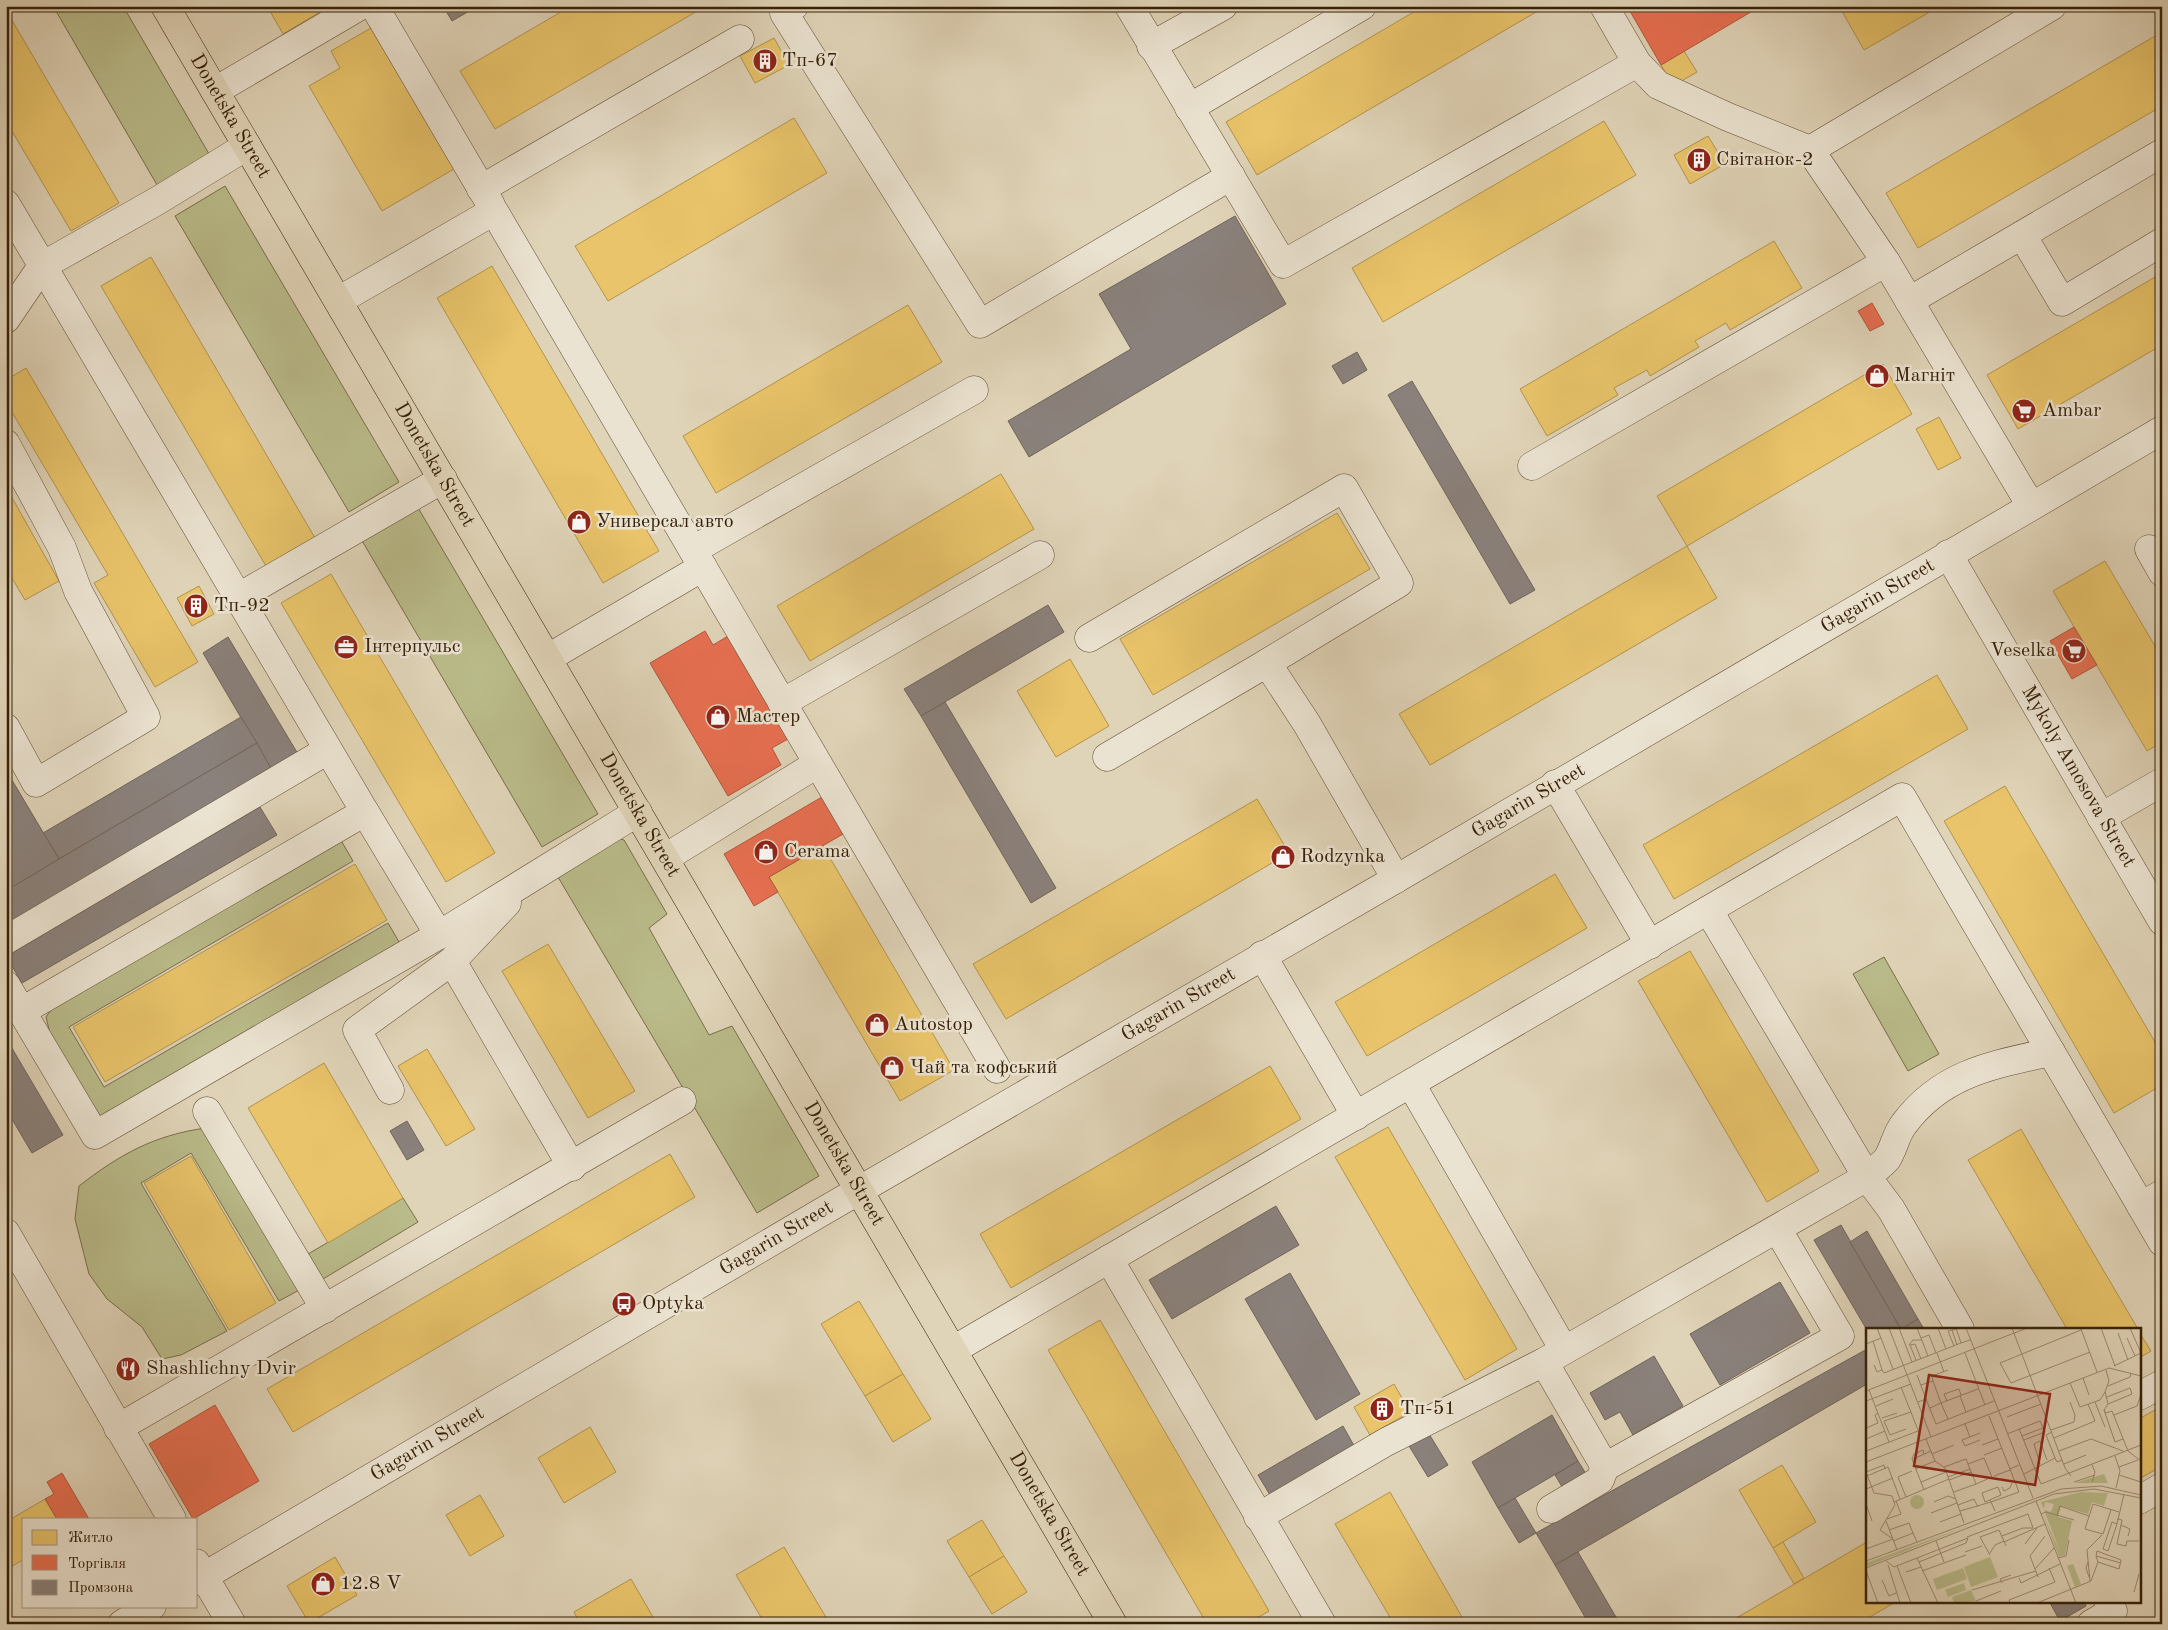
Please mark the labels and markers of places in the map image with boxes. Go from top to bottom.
building icon: Тп-67 [752,48,778,74]
place label: Тп-67 [782,51,838,71]
building icon: Світанок-2 [1686,147,1712,173]
place label: Світанок-2 [1716,150,1814,170]
shop icon: Магніт [1864,363,1890,389]
place label: Магніт [1894,366,1955,386]
supermarket icon: Ambar [2011,398,2037,424]
place label: Ambar [2042,401,2101,421]
shop icon: Универсал авто [566,509,592,535]
place label: Универсал авто [596,512,734,532]
building icon: Тп-92 [183,593,209,619]
place label: Тп-92 [214,596,270,616]
office icon: Інтерпульс [333,634,359,660]
place label: Інтерпульс [364,637,461,657]
supermarket icon: Veselka [2061,638,2087,664]
place label: Veselka [1990,641,2056,661]
shop icon: Мастер [705,704,731,730]
place label: Мастер [736,707,800,727]
shop icon: Cerama [753,839,779,865]
place label: Cerama [784,842,851,862]
shop icon: Rodzynka [1270,844,1296,870]
place label: Rodzynka [1300,847,1385,867]
shop icon: Autostop [864,1012,890,1038]
place label: Autostop [894,1015,973,1035]
shop icon: Чай та кофський [879,1055,905,1081]
place label: Чай та кофський [910,1058,1058,1078]
bus stop icon: Optyka [611,1291,637,1317]
place label: Optyka [642,1294,704,1314]
restaurant icon: Shashlichny Dvir [115,1356,141,1382]
place label: Shashlichny Dvir [146,1359,296,1379]
building icon: Тп-51 [1369,1396,1395,1422]
place label: Тп-51 [1400,1399,1456,1419]
shop icon: 12.8 V [310,1571,336,1597]
place label: 12.8 V [340,1574,401,1594]

